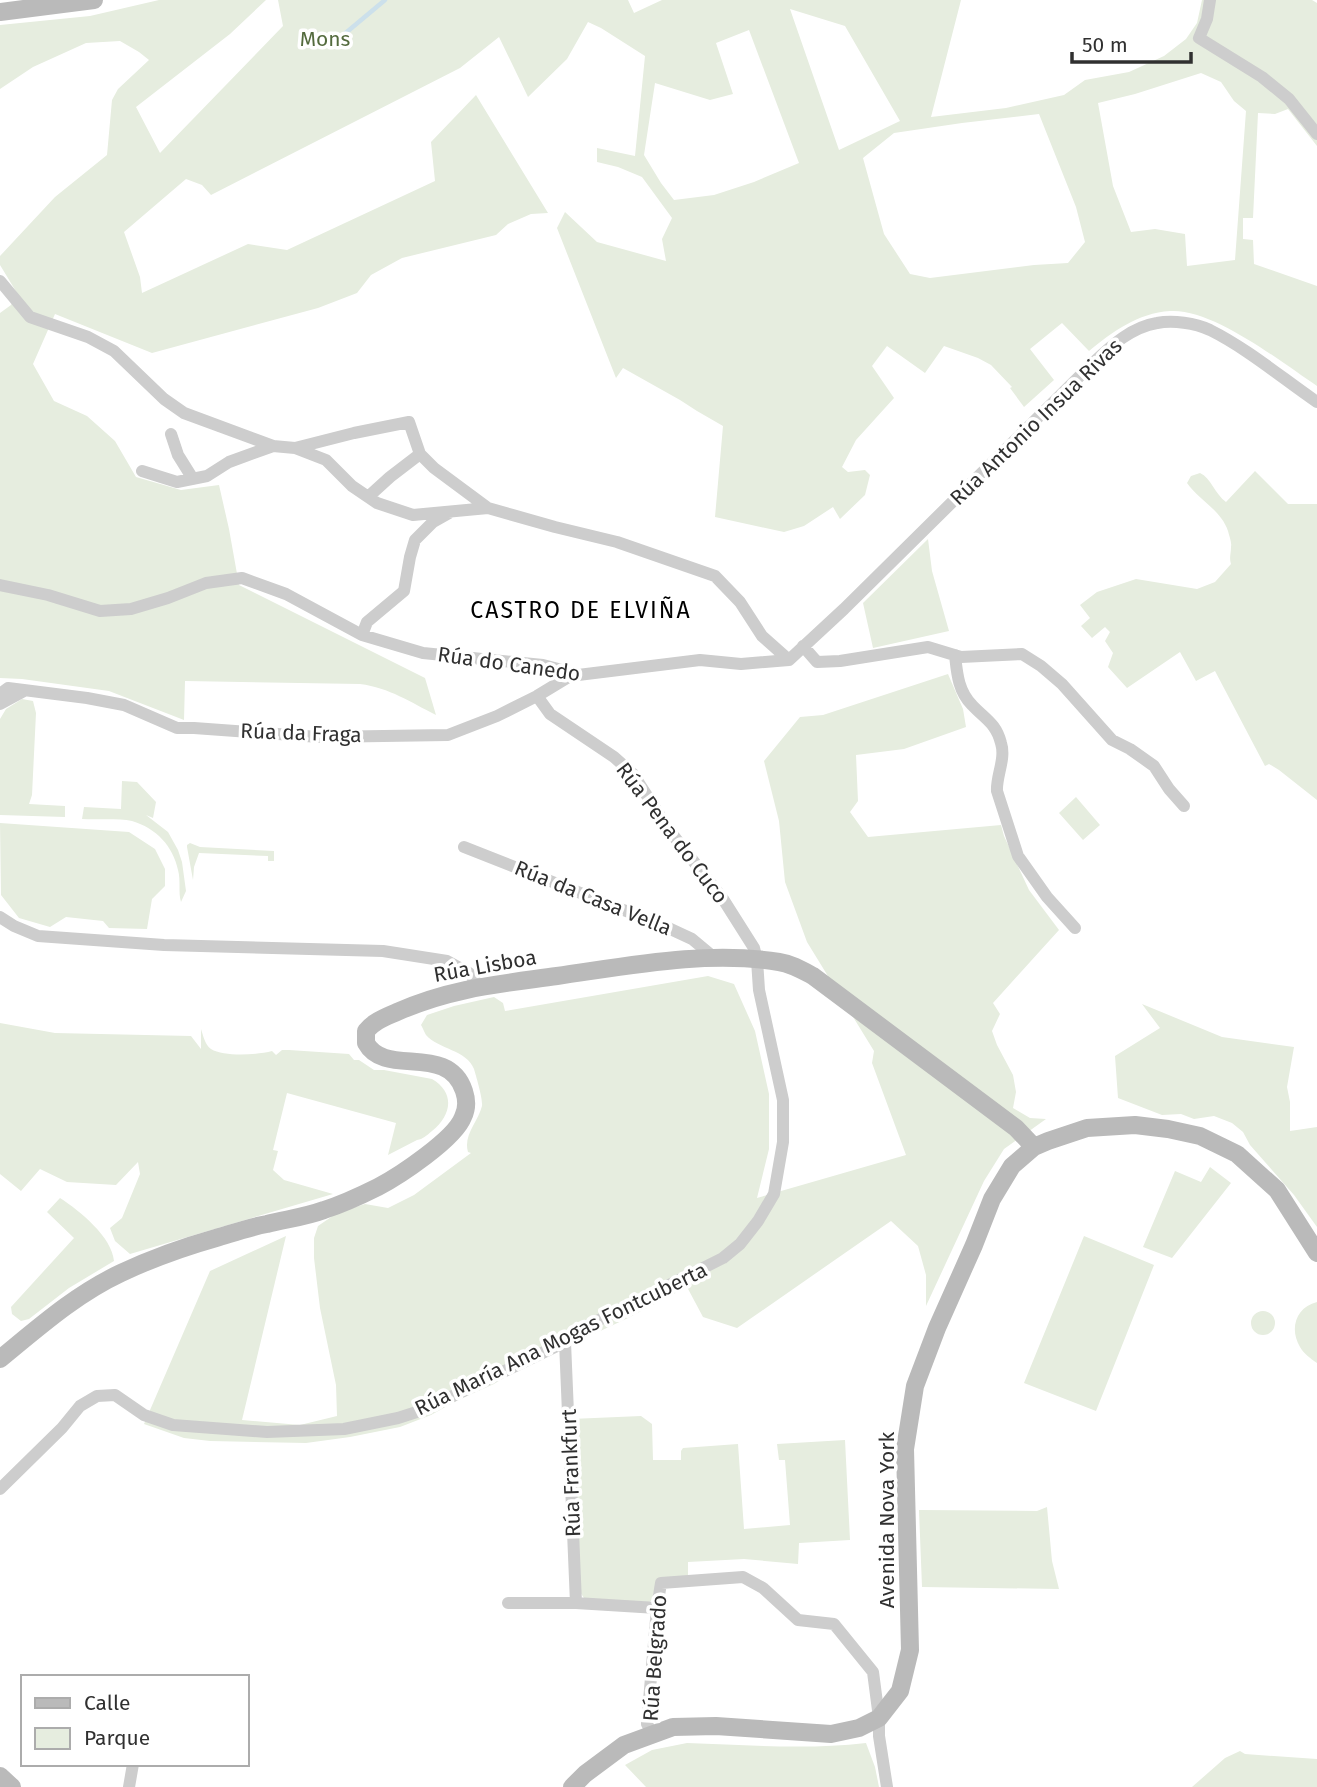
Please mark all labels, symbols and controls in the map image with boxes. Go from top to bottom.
scale bar [1072,21,1191,65]
park label: Mons [300,26,351,52]
text: 50 m [1082,32,1128,58]
street label: Rúa Antonio Insua Rivas [945,333,1128,511]
district label: CASTRO DE ELVIÑA [470,596,692,624]
street label: Rúa do Canedo [436,641,582,687]
street label: Rúa da Fraga [240,718,362,748]
street label: Rúa Pena do Cuco [610,757,734,909]
street label: Rúa da Casa Vella [511,855,675,941]
street label: Rúa Lisboa [432,944,538,988]
street label: Rúa María Ana Mogas Fontcuberta [411,1257,711,1421]
street label: Rúa Frankfurt [556,1408,586,1538]
street label: Avenida Nova York [874,1432,900,1608]
street label: Rúa Belgrado [638,1594,672,1722]
legend [21,1675,248,1766]
text: Calle [84,1690,130,1716]
text: Parque [84,1725,150,1751]

